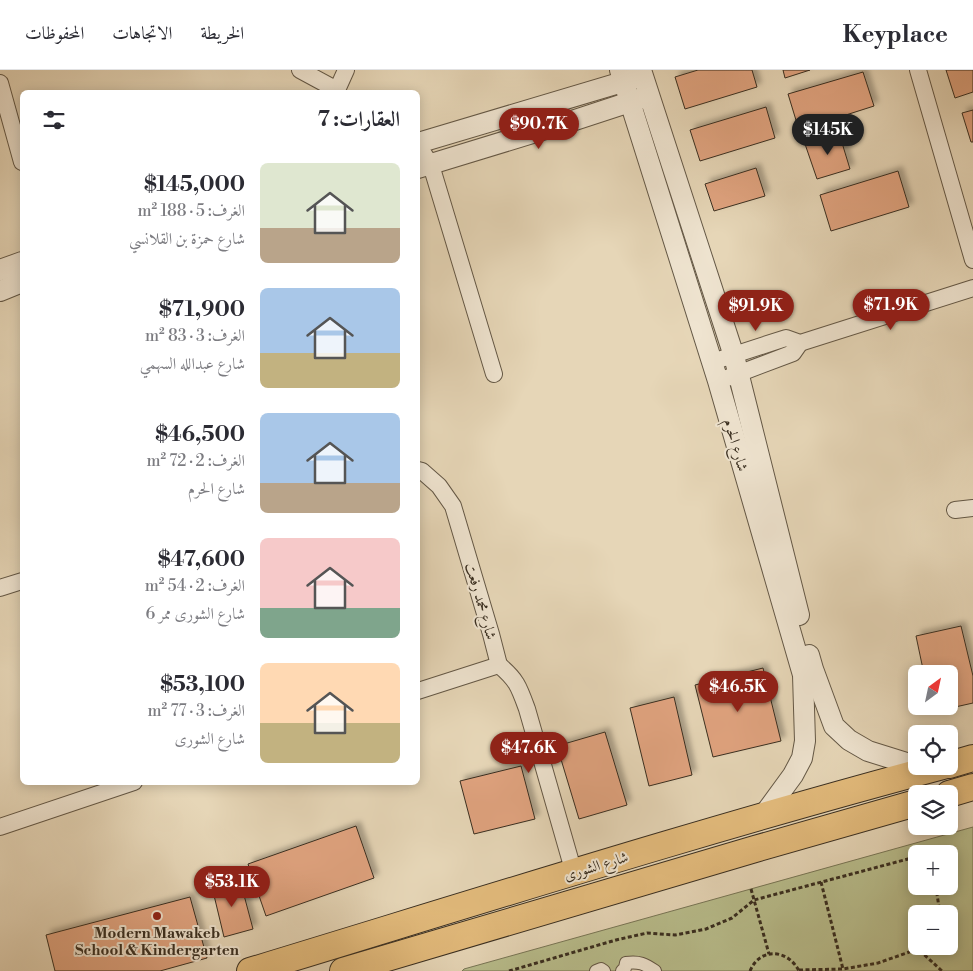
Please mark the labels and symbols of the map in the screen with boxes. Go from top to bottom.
pin: $90.7K [498,108,580,150]
pin: $145K [793,114,863,156]
pin: $71.9K [850,288,932,331]
pin: $91.9K [715,290,797,332]
street label: شارع الحرم [716,417,752,474]
street label: شارع محمد رفعت [458,560,501,643]
north arrow [908,665,958,715]
pin: $46.5K [697,670,779,713]
pin: $47.6K [488,732,570,774]
street label: شارع الشورى [562,848,631,888]
pin: $53.1K [191,866,273,908]
marker: Modern Mawakeb School & Kindergarten [151,910,163,922]
place label: Modern Mawakeb School & Kindergarten [75,924,240,960]

